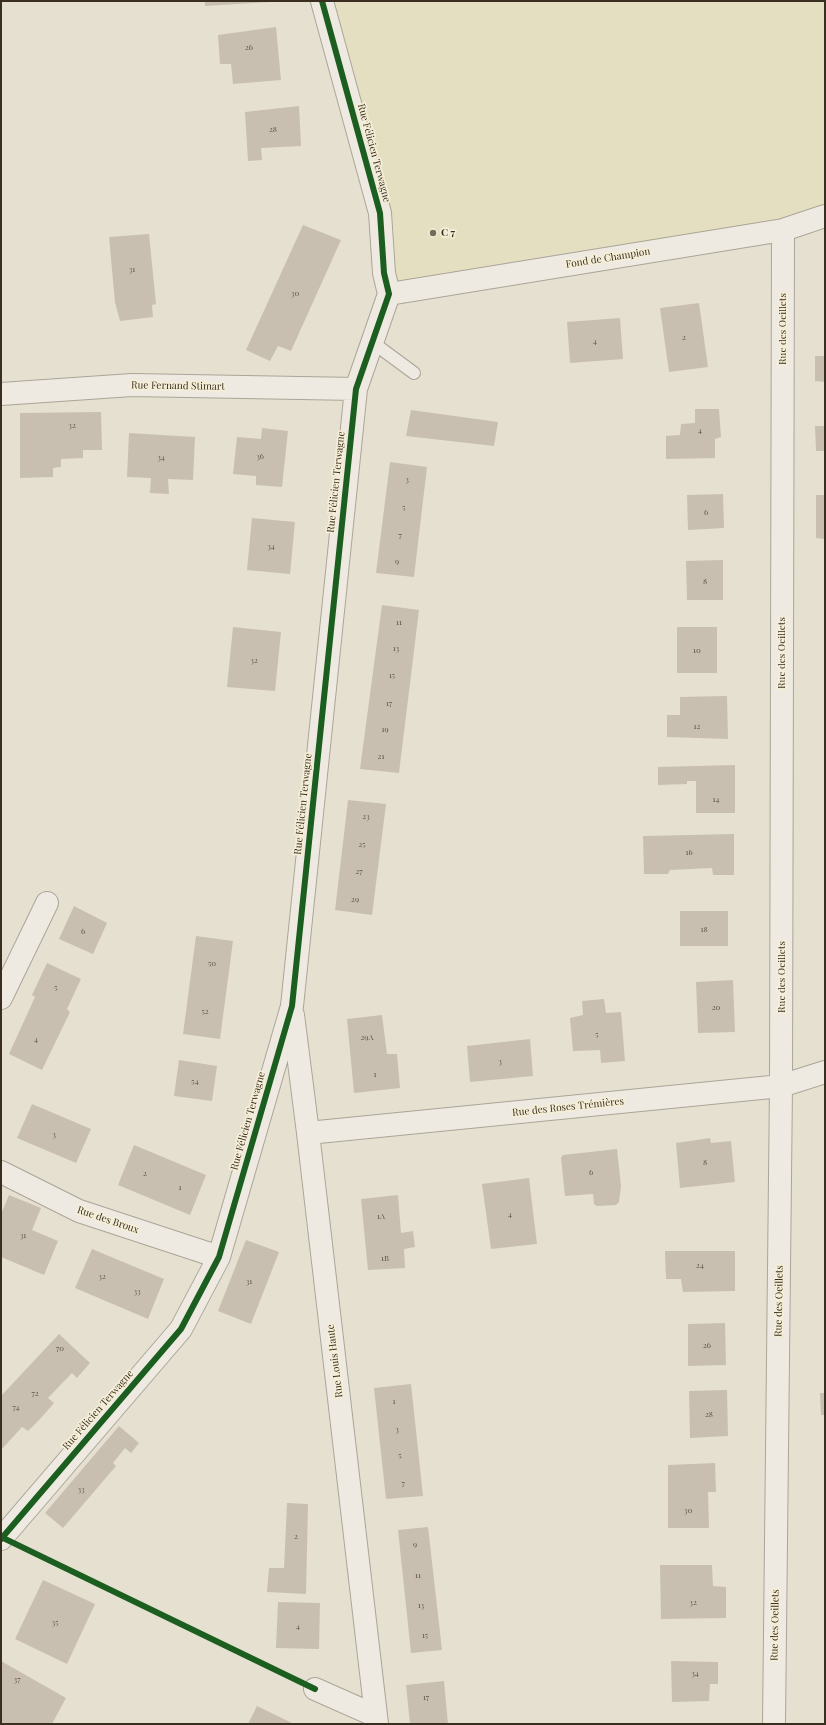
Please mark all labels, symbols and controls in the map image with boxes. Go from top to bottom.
house number: 26 [245,42,253,52]
street label: Rue Félicien Terwagne [355,102,393,204]
house number: 28 [269,124,277,134]
place label: C 7 [441,227,455,239]
marker: C 7 [428,228,438,238]
street label: Fond de Champion [565,245,651,271]
house number: 31 [129,264,135,274]
house number: 30 [291,288,299,298]
street label: Rue des Oeillets [777,293,789,365]
house number: 2 [682,332,686,342]
house number: 4 [593,336,597,346]
street label: Rue Fernand Stimart [131,379,225,393]
house number: 32 [68,420,76,430]
house number: 4 [698,425,702,435]
street label: Rue Félicien Terwagne [325,431,347,533]
house number: 36 [256,451,264,461]
house number: 34 [157,452,165,462]
house number: 3 [405,474,409,484]
house number: 5 [402,502,406,512]
house number: 6 [704,507,708,517]
house number: 7 [398,530,402,540]
house number: 34 [267,541,275,551]
house number: 9 [395,556,399,566]
house number: 8 [703,576,707,586]
house number: 11 [396,617,402,627]
street label: Rue des Oeillets [776,617,788,689]
house number: 13 [393,643,399,653]
house number: 10 [693,645,701,655]
house number: 32 [250,655,258,665]
house number: 15 [389,670,395,680]
house number: 17 [386,698,392,708]
house number: 12 [694,721,700,731]
house number: 19 [381,724,389,734]
house number: 21 [378,751,384,761]
street label: Rue Félicien Terwagne [292,753,314,855]
house number: 14 [713,794,719,804]
house number: 23 [362,811,370,821]
house number: 25 [358,839,366,849]
house number: 16 [685,847,693,857]
house number: 27 [355,866,363,876]
house number: 29 [351,894,359,904]
house number: 18 [700,924,708,934]
house number: 6 [81,926,85,936]
street label: Rue des Oeillets [776,941,788,1013]
house number: 50 [208,958,216,968]
house number: 5 [54,982,58,992]
house number: 20 [712,1002,720,1012]
house number: 52 [201,1006,209,1016]
house number: 5 [595,1029,599,1039]
house number: 29A [361,1032,373,1042]
house number: 4 [34,1034,38,1044]
house number: 3 [498,1056,502,1066]
house number: 1 [374,1069,376,1079]
street label: Rue Félicien Terwagne [228,1070,268,1172]
house number: 54 [191,1076,199,1086]
street label: Rue des Roses Trémières [512,1095,624,1119]
house number: 3 [52,1129,56,1139]
house number: 8 [703,1157,707,1167]
house number: 6 [589,1167,593,1177]
house number: 2 [143,1168,147,1178]
house number: 1 [179,1182,181,1192]
street label: Rue des Broux [76,1204,140,1236]
house number: 4 [508,1209,512,1219]
house number: 1A [377,1211,385,1221]
house number: 31 [20,1230,26,1240]
house number: 1B [381,1253,389,1263]
house number: 24 [696,1260,704,1270]
street label: Rue des Oeillets [772,1265,786,1337]
house number: 32 [98,1271,106,1281]
house number: 31 [246,1276,252,1286]
house number: 33 [133,1286,141,1296]
street label: Rue Louis Haute [325,1324,345,1398]
house number: 26 [703,1340,711,1350]
house number: 70 [56,1343,64,1353]
street label: Rue Félicien Terwagne [60,1368,136,1452]
house number: 72 [31,1388,39,1398]
house number: 1 [393,1396,395,1406]
house number: 74 [13,1402,19,1412]
house number: 28 [705,1409,713,1419]
house number: 3 [395,1424,399,1434]
house number: 5 [398,1450,402,1460]
house number: 7 [401,1478,405,1488]
house number: 33 [77,1484,85,1494]
house number: 30 [684,1505,692,1515]
house number: 2 [294,1531,298,1541]
house number: 9 [413,1539,417,1549]
house number: 11 [415,1570,421,1580]
street label: Rue des Oeillets [768,1589,782,1661]
house number: 32 [689,1597,697,1607]
house number: 13 [418,1600,424,1610]
house number: 35 [52,1617,58,1627]
house number: 4 [296,1621,300,1631]
house number: 15 [422,1630,428,1640]
house number: 34 [691,1668,699,1678]
house number: 37 [14,1674,20,1684]
house number: 17 [423,1692,429,1702]

